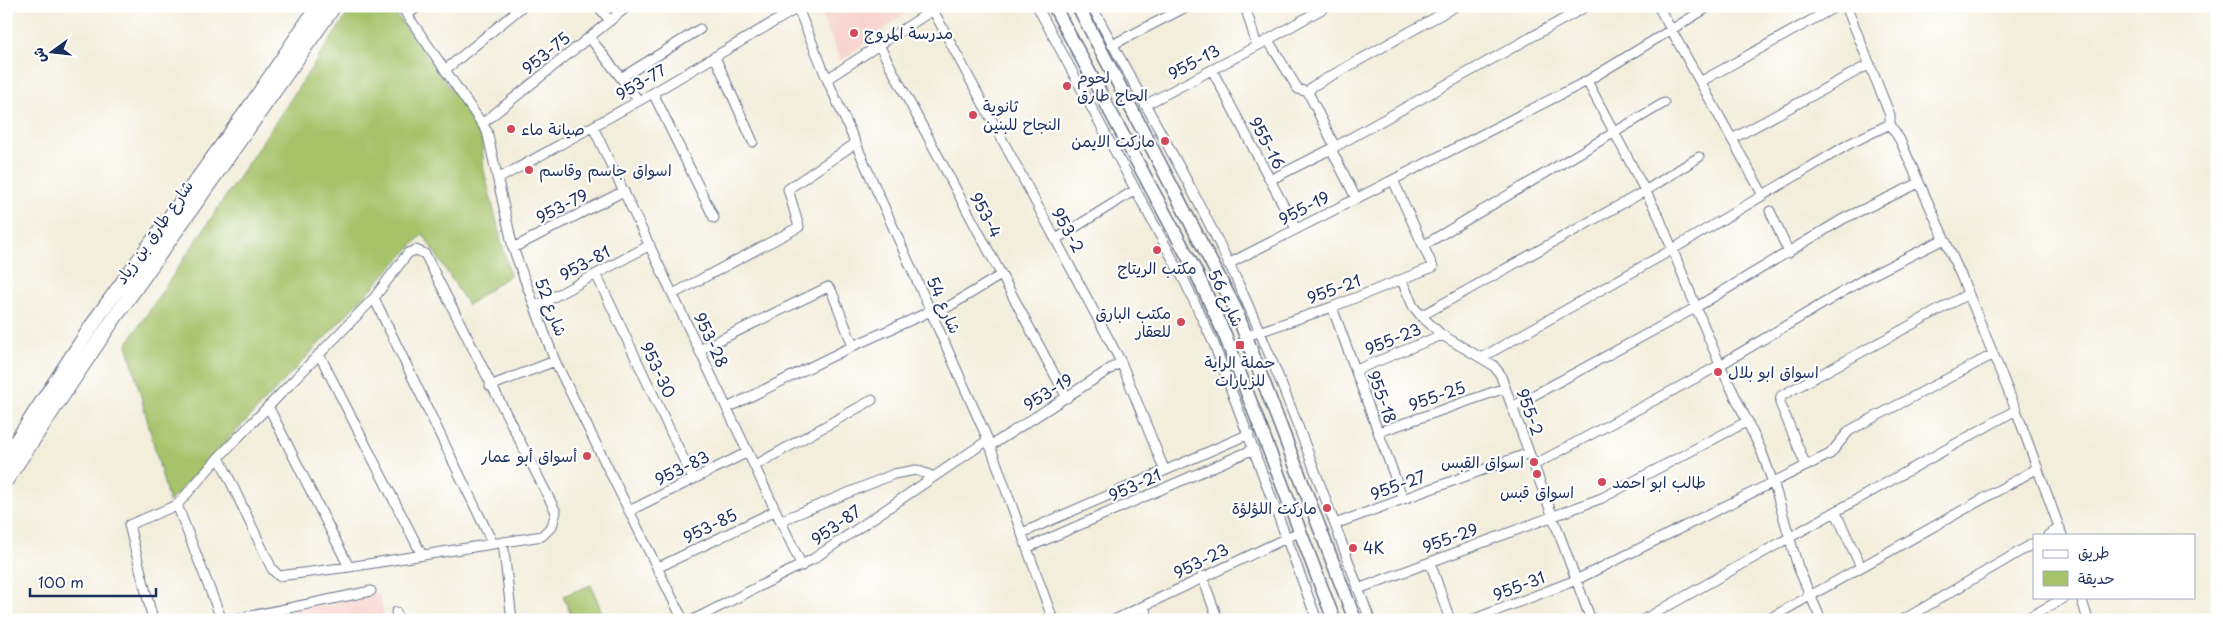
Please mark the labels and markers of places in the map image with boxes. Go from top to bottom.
place label: مدرسة المروج [864,20,953,44]
marker: مدرسة المروج [848,27,860,39]
place label: لحوم الحاج طارق [1077,64,1148,106]
marker: لحوم الحاج طارق [1061,80,1073,92]
place label: ثانوية النجاح للبنين [983,93,1061,135]
marker: ثانوية النجاح للبنين [967,109,979,121]
place label: صيانة ماء [521,116,585,140]
marker: صيانة ماء [505,123,517,135]
place label: ماركت الايمن [1071,128,1155,152]
marker: ماركت الايمن [1159,135,1171,147]
place label: اسواق جاسم وقاسم [539,157,672,183]
marker: اسواق جاسم وقاسم [523,164,535,176]
marker: مكتب الريتاج [1151,244,1163,256]
place label: مكتب الريتاج [1117,255,1197,279]
place label: مكتب البارق للعقار [1096,300,1171,342]
marker: مكتب البارق للعقار [1175,316,1187,328]
marker: حملة الراية للزيارات [1234,339,1246,351]
place label: حملة الراية للزيارات [1204,349,1276,391]
place label: اسواق ابو بلال [1728,359,1819,383]
marker: اسواق ابو بلال [1712,366,1724,378]
place label: أسواق أبو عمار [480,443,577,467]
place label: اسواق القبس [1441,449,1524,473]
marker: أسواق أبو عمار [581,450,593,462]
marker: اسواق القبس [1528,456,1540,468]
marker: اسواق قبس [1531,468,1543,480]
place label: طالب ابو احمد [1612,469,1706,493]
marker: طالب ابو احمد [1596,476,1608,488]
place label: اسواق قبس [1500,479,1574,503]
place label: ماركت اللؤلؤة [1232,495,1317,519]
marker: ماركت اللؤلؤة [1321,502,1333,514]
place label: 4K [1363,535,1385,559]
marker: 4K [1347,542,1359,554]

